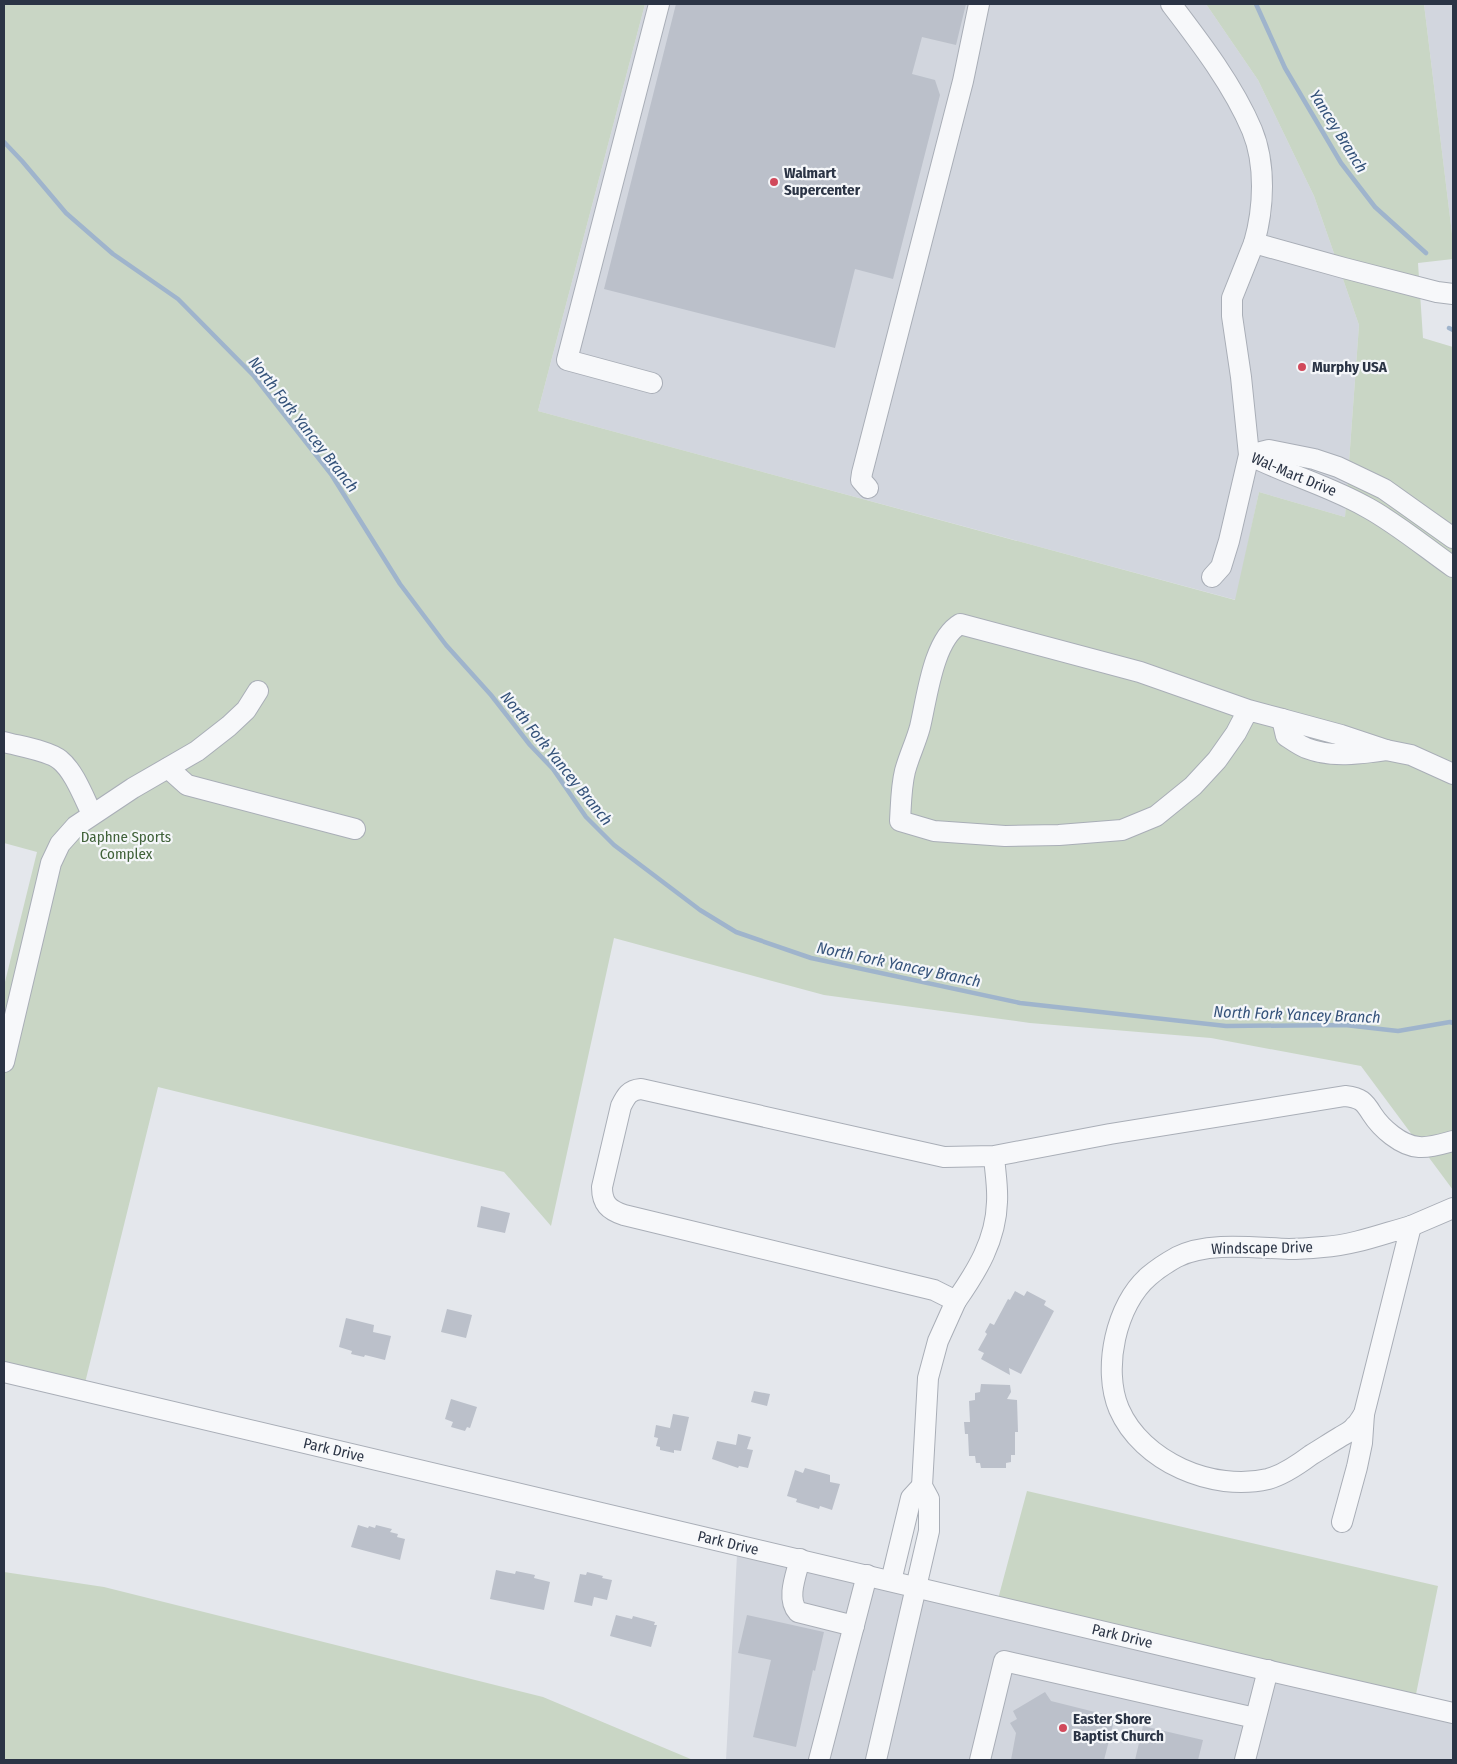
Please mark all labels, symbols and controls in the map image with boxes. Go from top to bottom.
water label: Yancey Branch [1306,86,1372,176]
place label: Walmart Supercenter [784,164,861,199]
marker: Walmart Supercenter [768,176,780,188]
water label: North Fork Yancey Branch [245,353,362,496]
place label: Murphy USA [1312,358,1388,376]
marker: Murphy USA [1296,361,1308,373]
street label: Wal-Mart Drive [1248,449,1339,500]
water label: North Fork Yancey Branch [497,687,617,829]
park label: Daphne Sports Complex [81,828,171,863]
water label: North Fork Yancey Branch [815,938,983,991]
water label: North Fork Yancey Branch [1213,1002,1381,1027]
street label: Windscape Drive [1211,1238,1313,1258]
street label: Park Drive [302,1434,366,1466]
street label: Park Drive [696,1527,760,1559]
street label: Park Drive [1090,1620,1154,1652]
place label: Easter Shore Baptist Church [1073,1710,1164,1745]
marker: Easter Shore Baptist Church [1057,1722,1069,1734]

